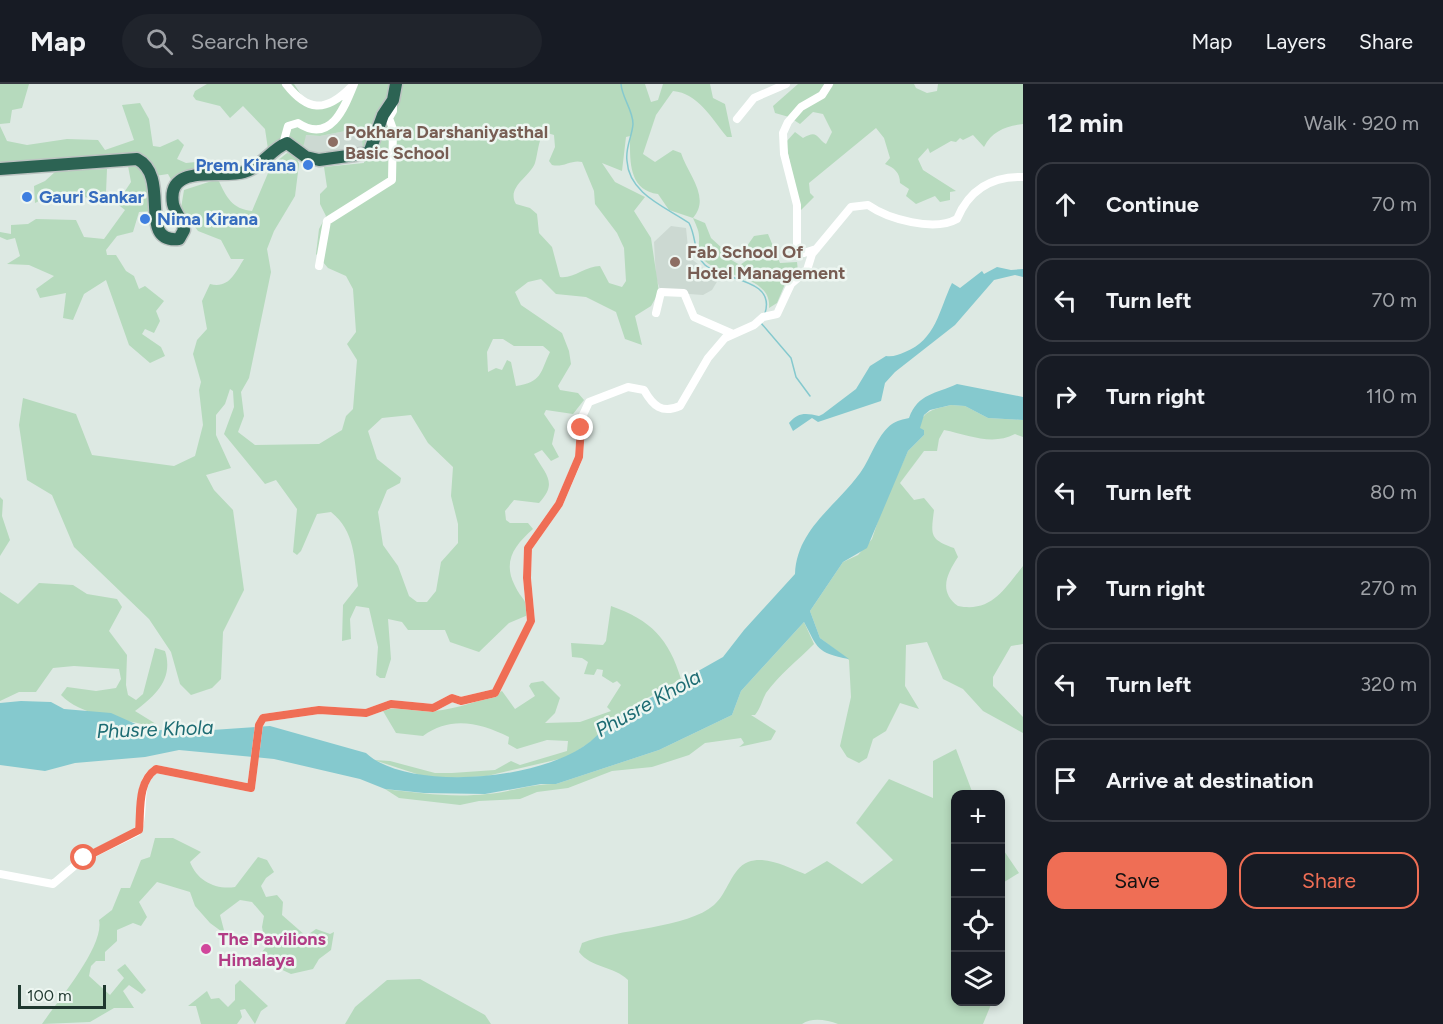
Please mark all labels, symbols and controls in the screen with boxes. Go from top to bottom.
search box [122,14,542,68]
text: Map [30,24,86,58]
icon: search [143,25,176,58]
text: Search here [191,28,308,55]
text: Map [1192,29,1232,54]
text: Layers [1265,29,1326,54]
text: Share [1359,29,1413,54]
text: 12 min [1047,107,1123,139]
text: Walk · 920 m [1304,111,1419,135]
place label: Pokhara Darshaniyasthal Basic School [345,121,548,164]
marker: Pokhara Darshaniyasthal Basic School [326,135,340,149]
place label: Prem Kirana [195,154,296,176]
marker: Prem Kirana [301,158,315,172]
place label: Gauri Sankar [39,186,145,208]
icon: ahead [1049,188,1082,221]
marker: Gauri Sankar [20,190,34,204]
text: Continue [1106,191,1199,218]
text: 70 m [1371,192,1417,216]
place label: Nima Kirana [157,208,258,230]
marker: Nima Kirana [138,212,152,226]
place label: Fab School Of Hotel Management [687,241,845,284]
marker: Fab School Of Hotel Management [668,255,682,269]
icon: left [1049,284,1082,317]
text: Turn left [1106,287,1192,314]
text: 70 m [1371,288,1417,312]
icon: right [1049,380,1082,413]
text: Turn right [1106,383,1205,410]
text: 110 m [1366,384,1417,408]
route end [567,414,593,440]
icon: left [1049,476,1082,509]
text: Turn left [1106,479,1192,506]
text: 80 m [1370,480,1417,504]
icon: right [1049,572,1082,605]
text: Turn right [1106,575,1205,602]
text: 270 m [1360,576,1417,600]
water label: Phusre Khola [591,664,705,742]
icon: left [1049,668,1082,701]
text: Turn left [1106,671,1192,698]
text: 320 m [1360,672,1417,696]
water label: Phusre Khola [96,715,214,743]
icon: arrive [1049,764,1082,797]
text: Arrive at destination [1106,767,1314,794]
map controls [951,790,1005,1006]
button: + [951,790,1005,844]
route start [70,844,96,870]
button: − [951,844,1005,898]
button: Save [1047,852,1227,909]
button: Share [1239,852,1419,909]
button: locate [951,898,1005,952]
place label: The Pavilions Himalaya [218,928,327,971]
marker: The Pavilions Himalaya [199,942,213,956]
button: layers [951,952,1005,1006]
scale bar [18,982,106,1010]
text: 100 m [27,986,72,1005]

